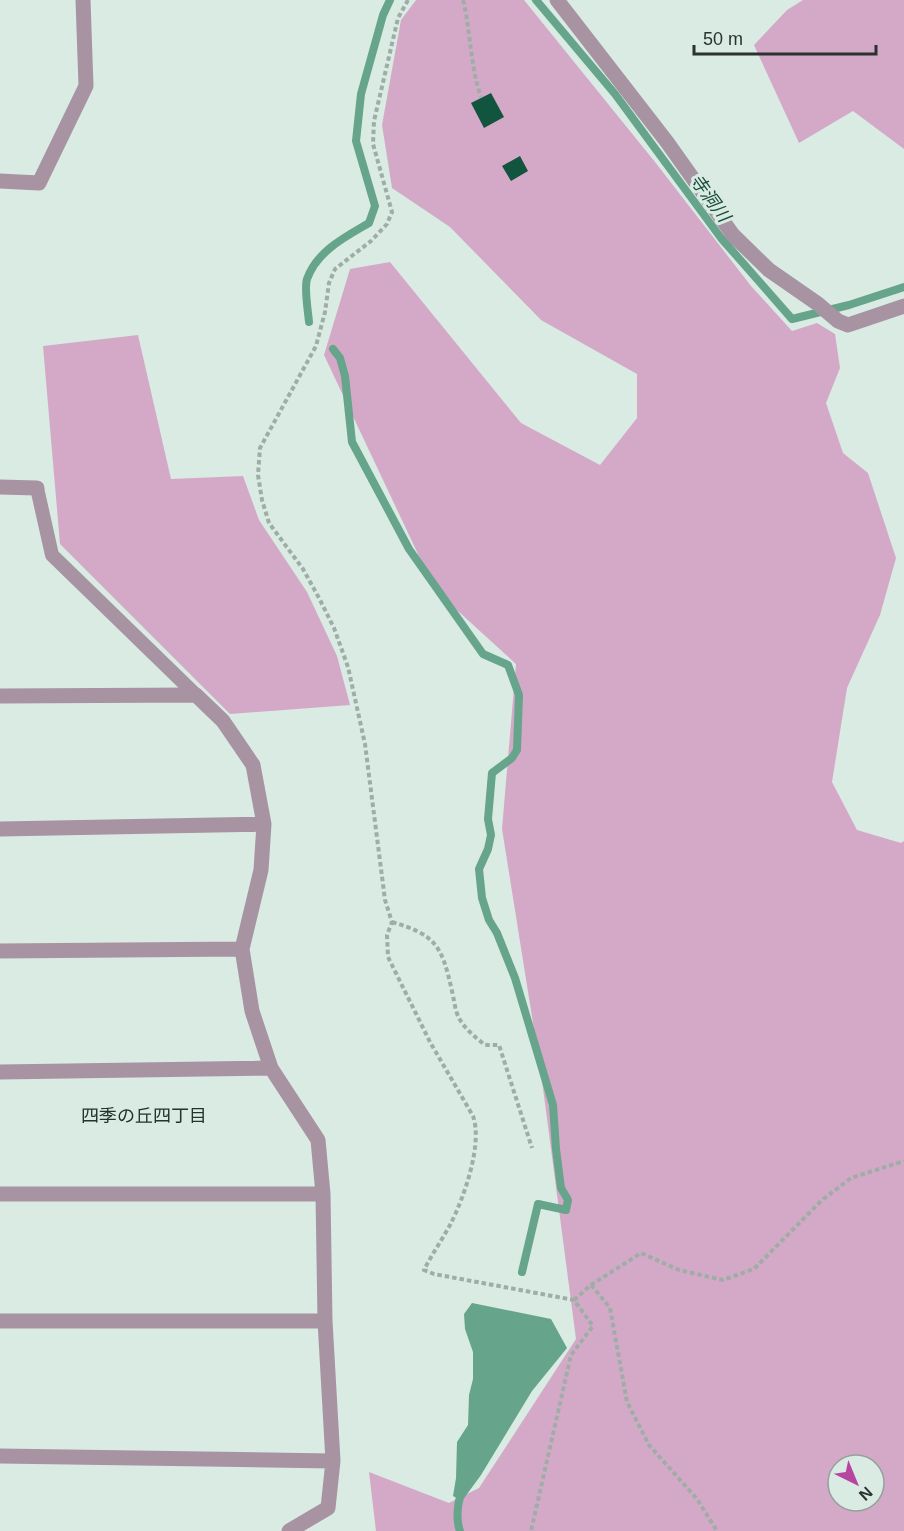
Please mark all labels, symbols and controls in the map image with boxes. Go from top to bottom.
scale bar [694,18,876,56]
text: 50 m [703,29,743,49]
water label: 寺洞川 [686,170,735,227]
district label: 四季の丘四丁目 [81,1106,207,1126]
north arrow [826,1453,886,1513]
text: N [856,1483,876,1504]

